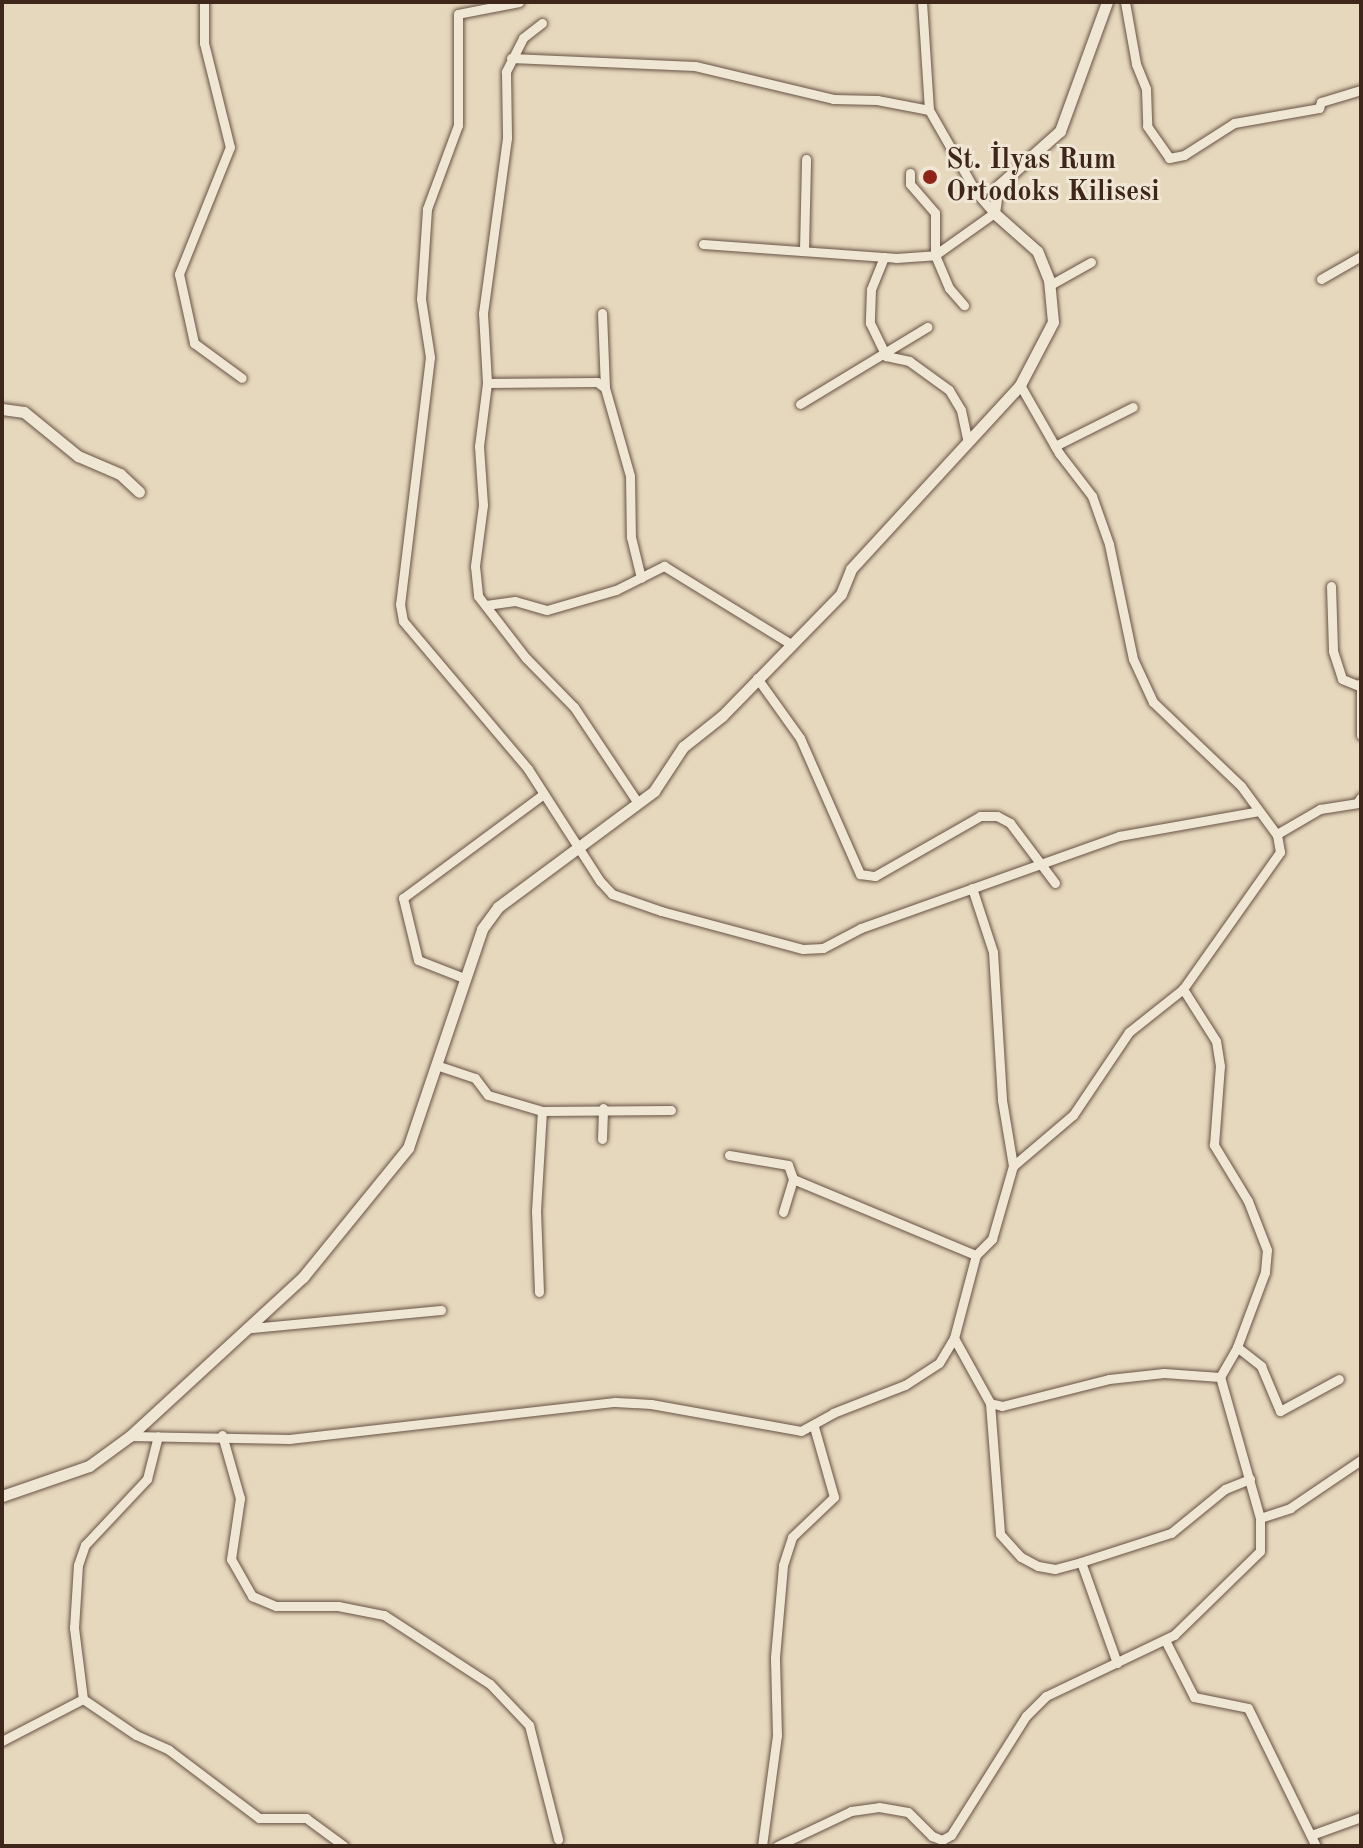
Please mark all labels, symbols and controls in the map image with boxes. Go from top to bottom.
place label: St. İlyas Rum Ortodoks Kilisesi [946,144,1159,210]
marker: St. İlyas Rum Ortodoks Kilisesi [921,168,939,186]

